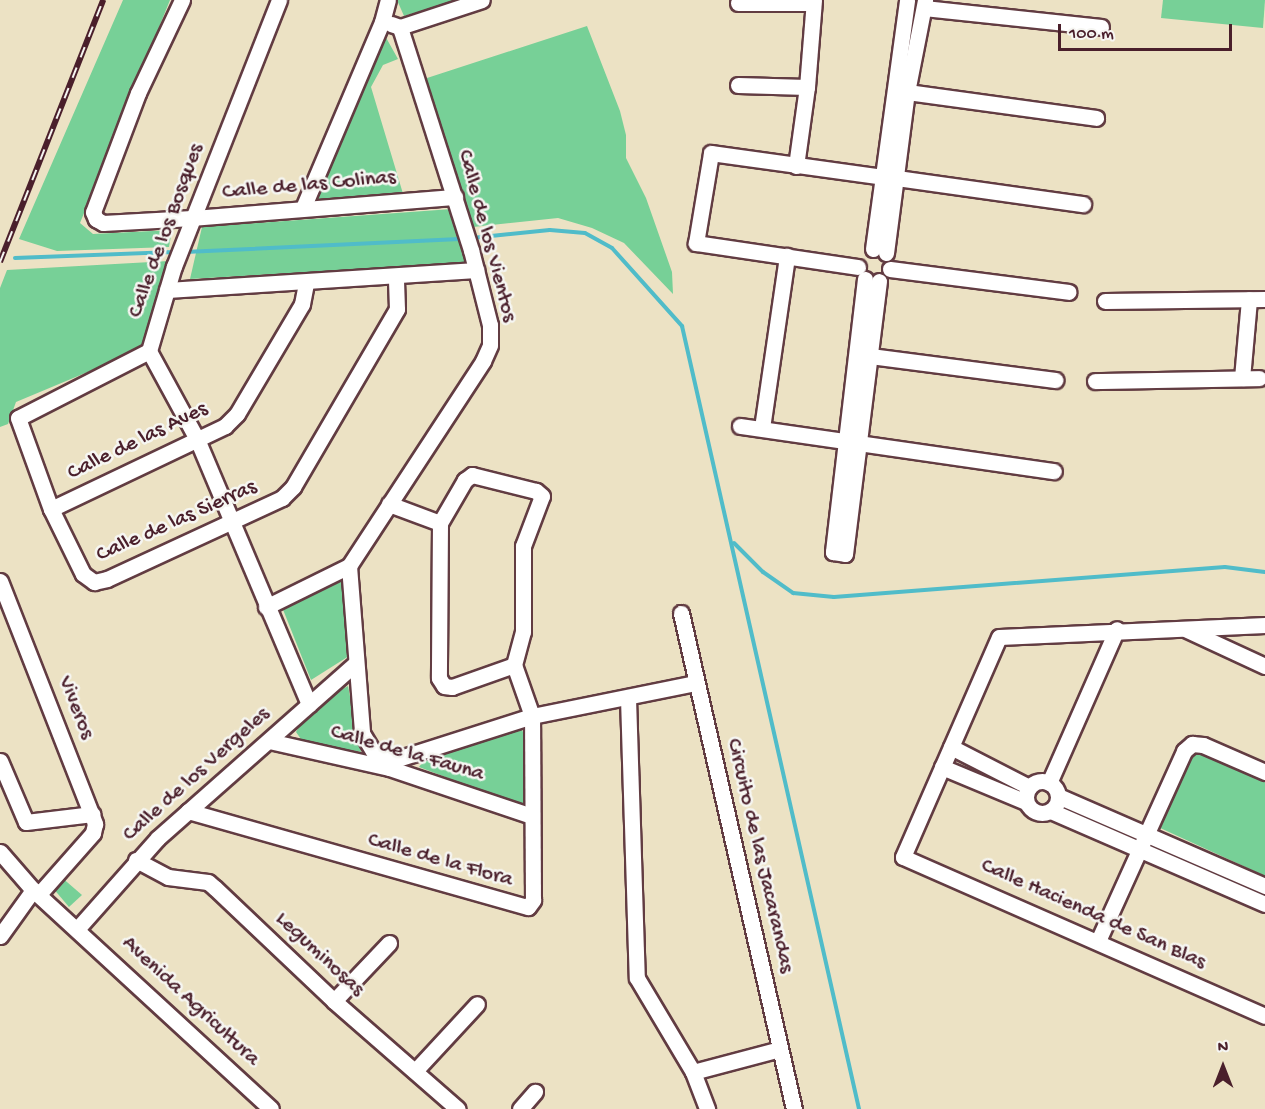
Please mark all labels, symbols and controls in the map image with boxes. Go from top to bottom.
scale bar [1061,12,1235,50]
text: 100 m [1069,24,1114,45]
street label: Calle de los Bosques [123,140,211,322]
street label: Calle de los Vientos [450,147,522,325]
street label: Calle de las Colinas [221,165,397,207]
street label: Calle de las Aves [64,397,212,487]
street label: Calle de las Sierras [93,475,261,569]
street label: Viveros [51,673,99,743]
street label: Calle de los Vergeles [118,702,276,848]
street label: Calle de la Fauna [327,719,487,789]
street label: Circuito de las Jacarandas [719,736,799,976]
street label: Calle de la Flora [364,828,516,894]
street label: Calle Hacienda de San Blas [976,853,1210,977]
street label: Leguminosas [269,907,369,1003]
street label: Avenida Agricultura [115,931,265,1073]
north arrow [1193,1037,1253,1097]
text: N [1218,1039,1228,1058]

